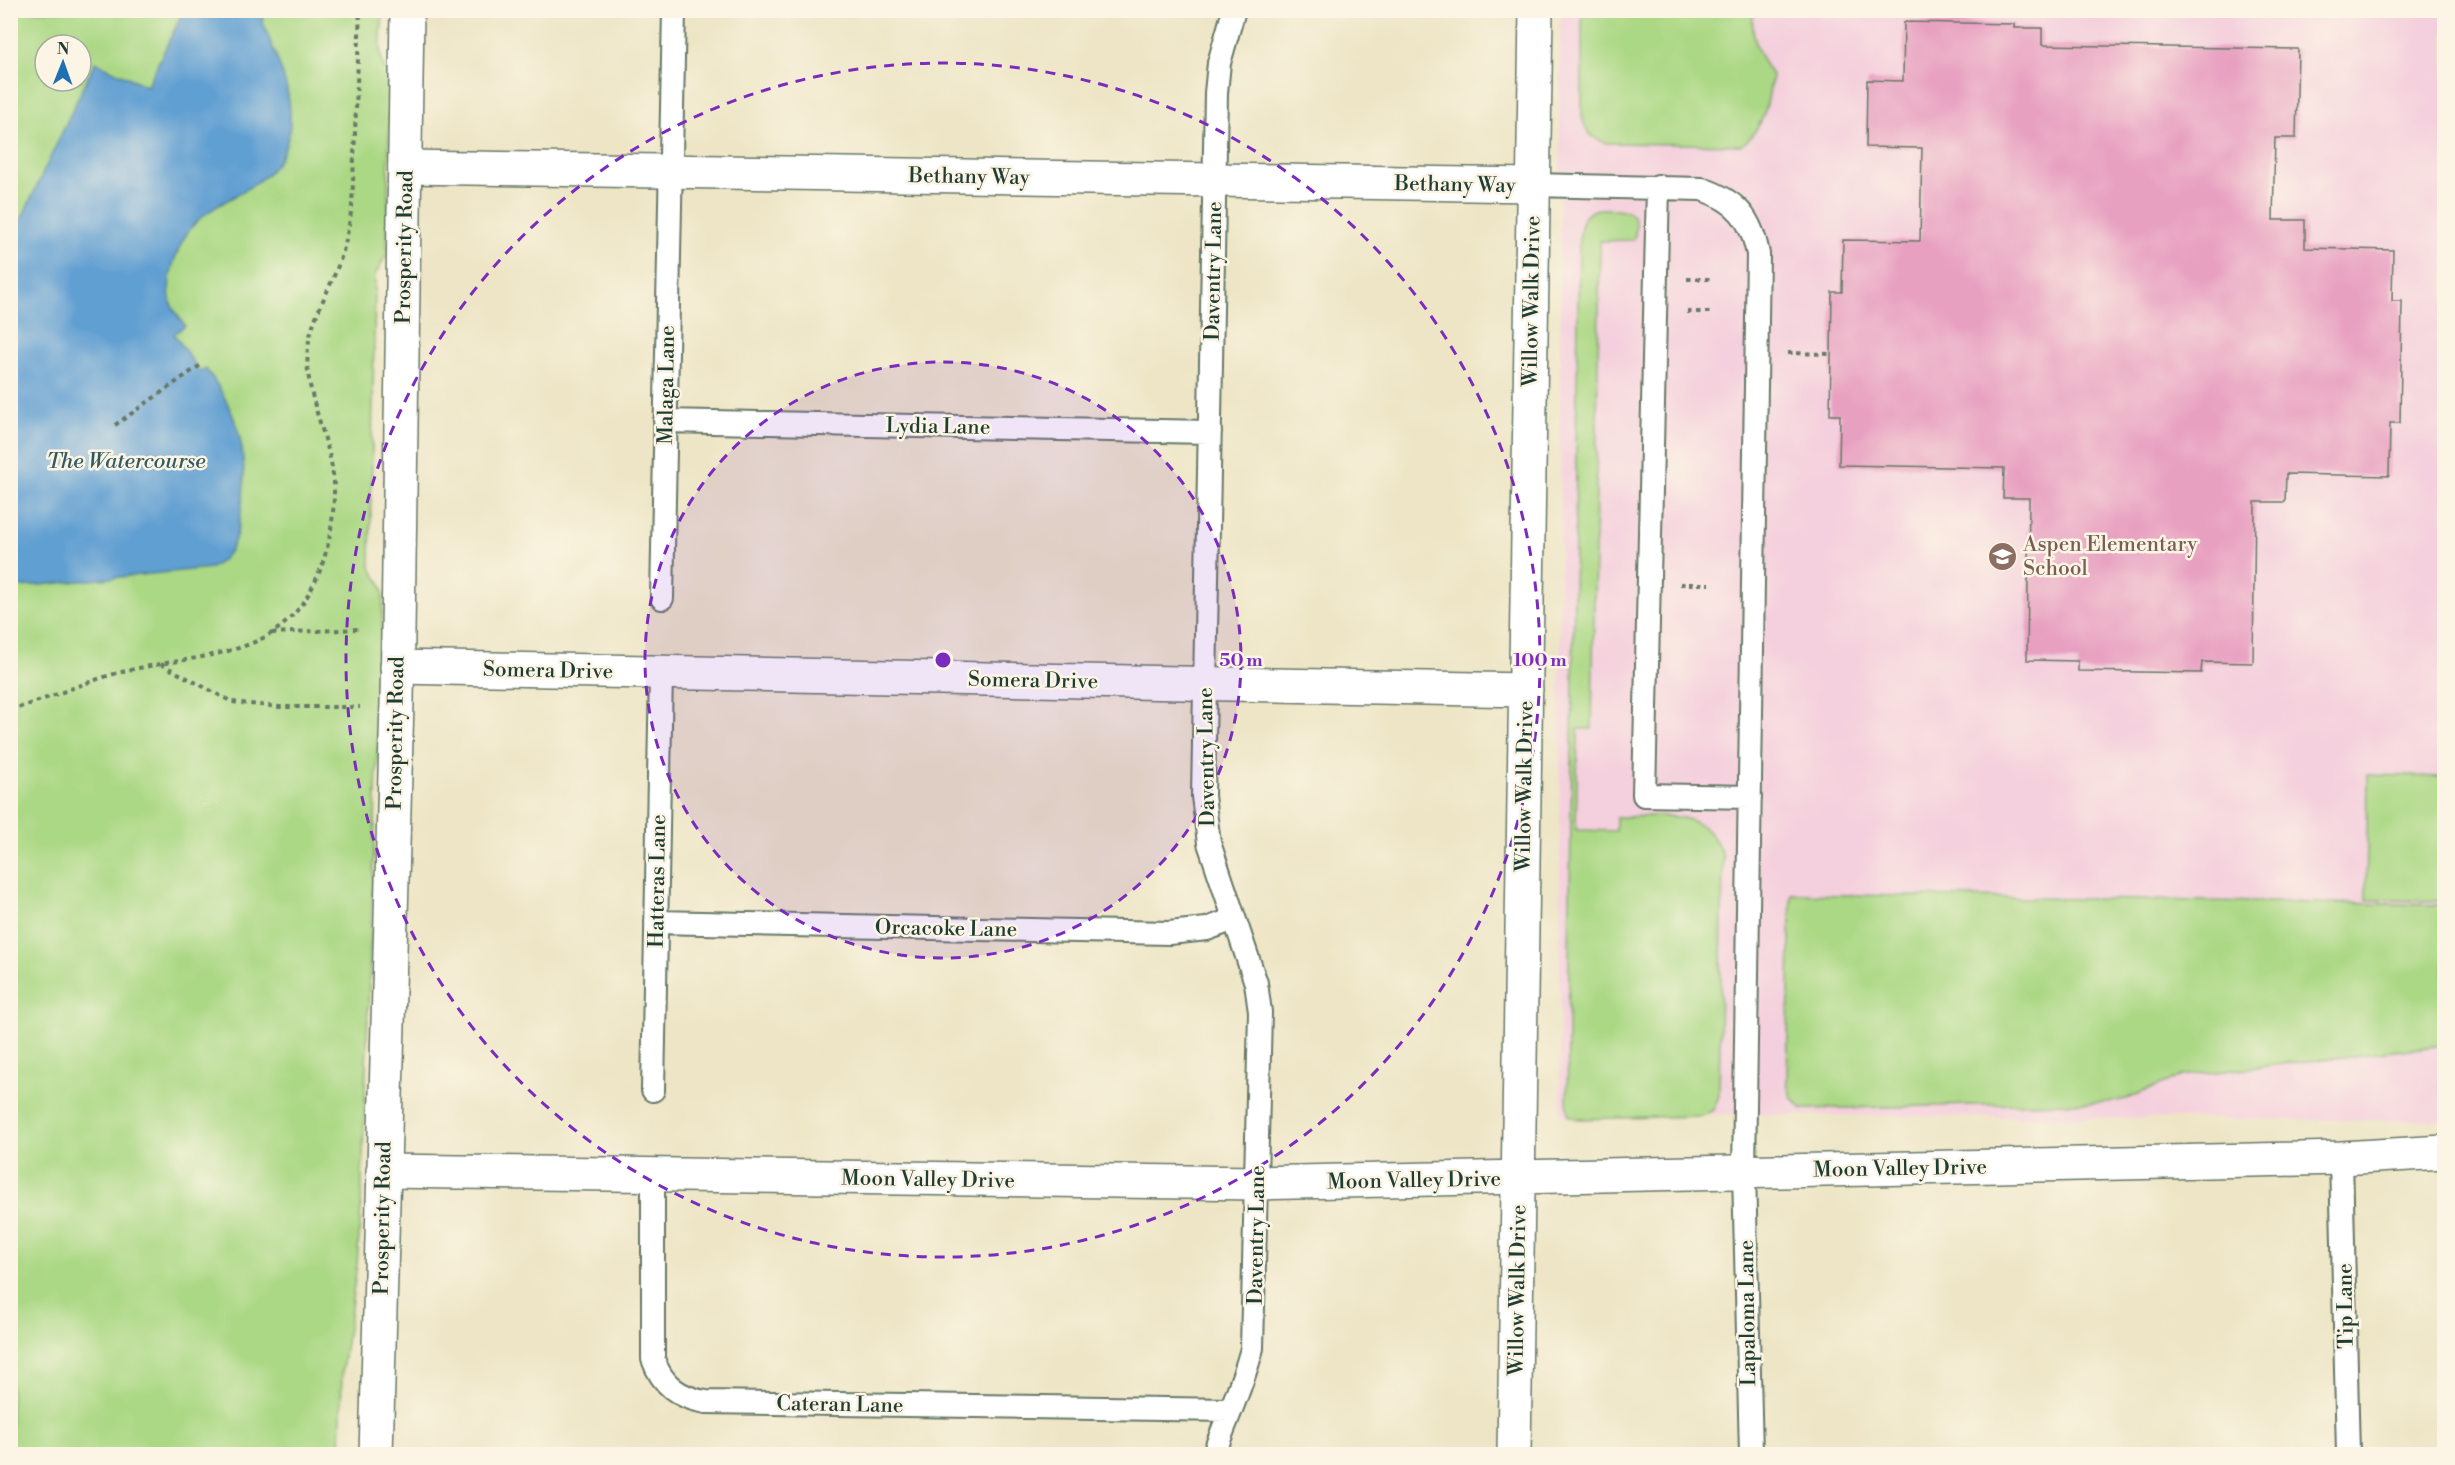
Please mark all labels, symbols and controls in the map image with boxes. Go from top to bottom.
north arrow [33,33,93,93]
text: N [57,39,70,59]
street label: Bethany Way [907,163,1031,191]
street label: Prosperity Road [391,170,419,324]
street label: Bethany Way [1393,171,1517,199]
street label: Daventry Lane [1200,201,1228,341]
street label: Willow Walk Drive [1517,215,1546,388]
street label: Malaga Lane [653,325,681,445]
street label: Lydia Lane [885,413,991,441]
water label: The Watercourse [46,448,206,475]
place label: Aspen Elementary School [2022,532,2198,582]
school or university icon: Aspen Elementary School [1986,540,2018,572]
text: 50 m [1219,649,1263,672]
text: 100 m [1513,649,1567,672]
centre of rings [933,650,953,670]
street label: Prosperity Road [382,656,410,810]
street label: Somera Drive [483,657,613,685]
street label: Somera Drive [968,667,1098,695]
street label: Daventry Lane [1193,687,1221,827]
street label: Willow Walk Drive [1510,700,1539,873]
street label: Hatteras Lane [644,814,672,948]
street label: Orcacoke Lane [875,915,1017,943]
street label: Prosperity Road [369,1141,397,1295]
street label: Moon Valley Drive [1813,1154,1987,1184]
street label: Moon Valley Drive [841,1165,1015,1195]
street label: Daventry Lane [1243,1165,1271,1305]
street label: Moon Valley Drive [1327,1166,1501,1196]
street label: Willow Walk Drive [1503,1204,1532,1377]
street label: Lapaloma Lane [1734,1240,1762,1386]
street label: Tip Lane [2332,1263,2360,1349]
street label: Cateran Lane [776,1391,904,1419]

